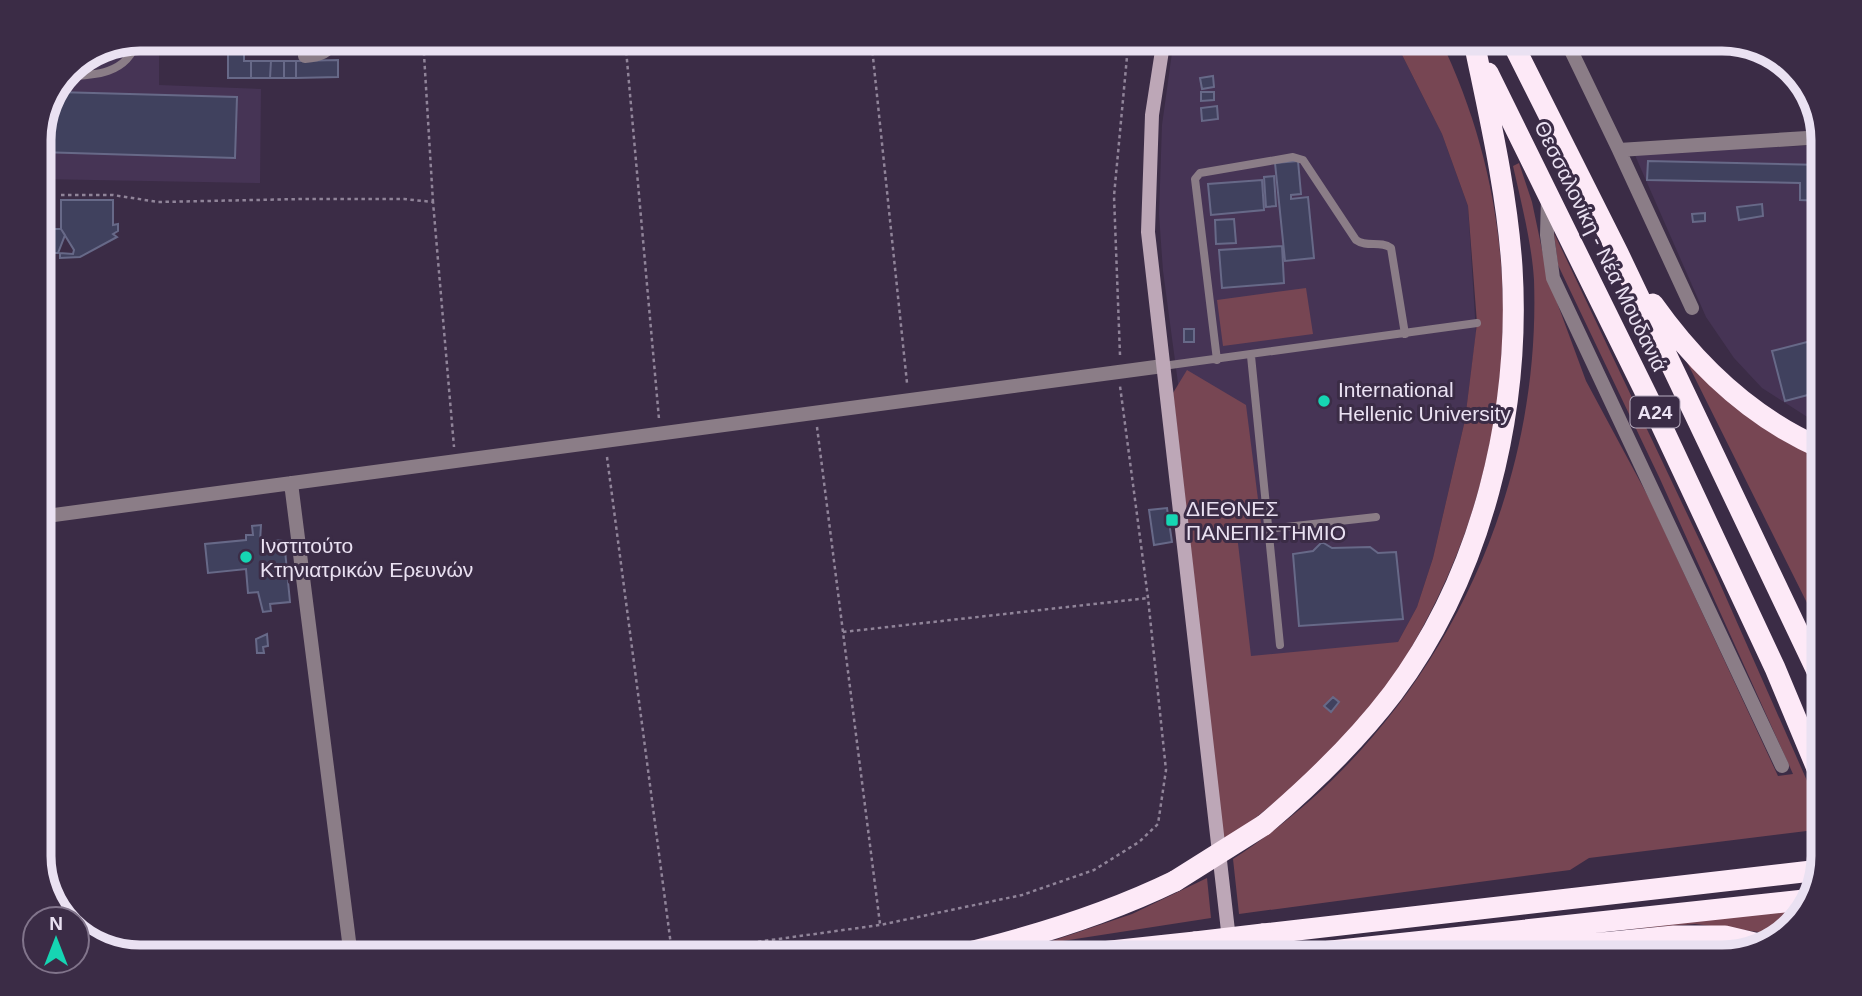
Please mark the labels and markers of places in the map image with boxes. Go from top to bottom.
place label: International Hellenic University [1338,378,1511,425]
marker: International Hellenic University [1316,393,1332,409]
place label: ΔΙΕΘΝΕΣ ΠΑΝΕΠΙΣΤΗΜΙΟ [1186,497,1346,544]
marker: ΔΙΕΘΝΕΣ ΠΑΝΕΠΙΣΤΗΜΙΟ [1164,512,1180,528]
place label: Ινστιτούτο Κτηνιατρικών Ερευνών [260,534,473,581]
marker: Ινστιτούτο Κτηνιατρικών Ερευνών [238,549,254,565]

